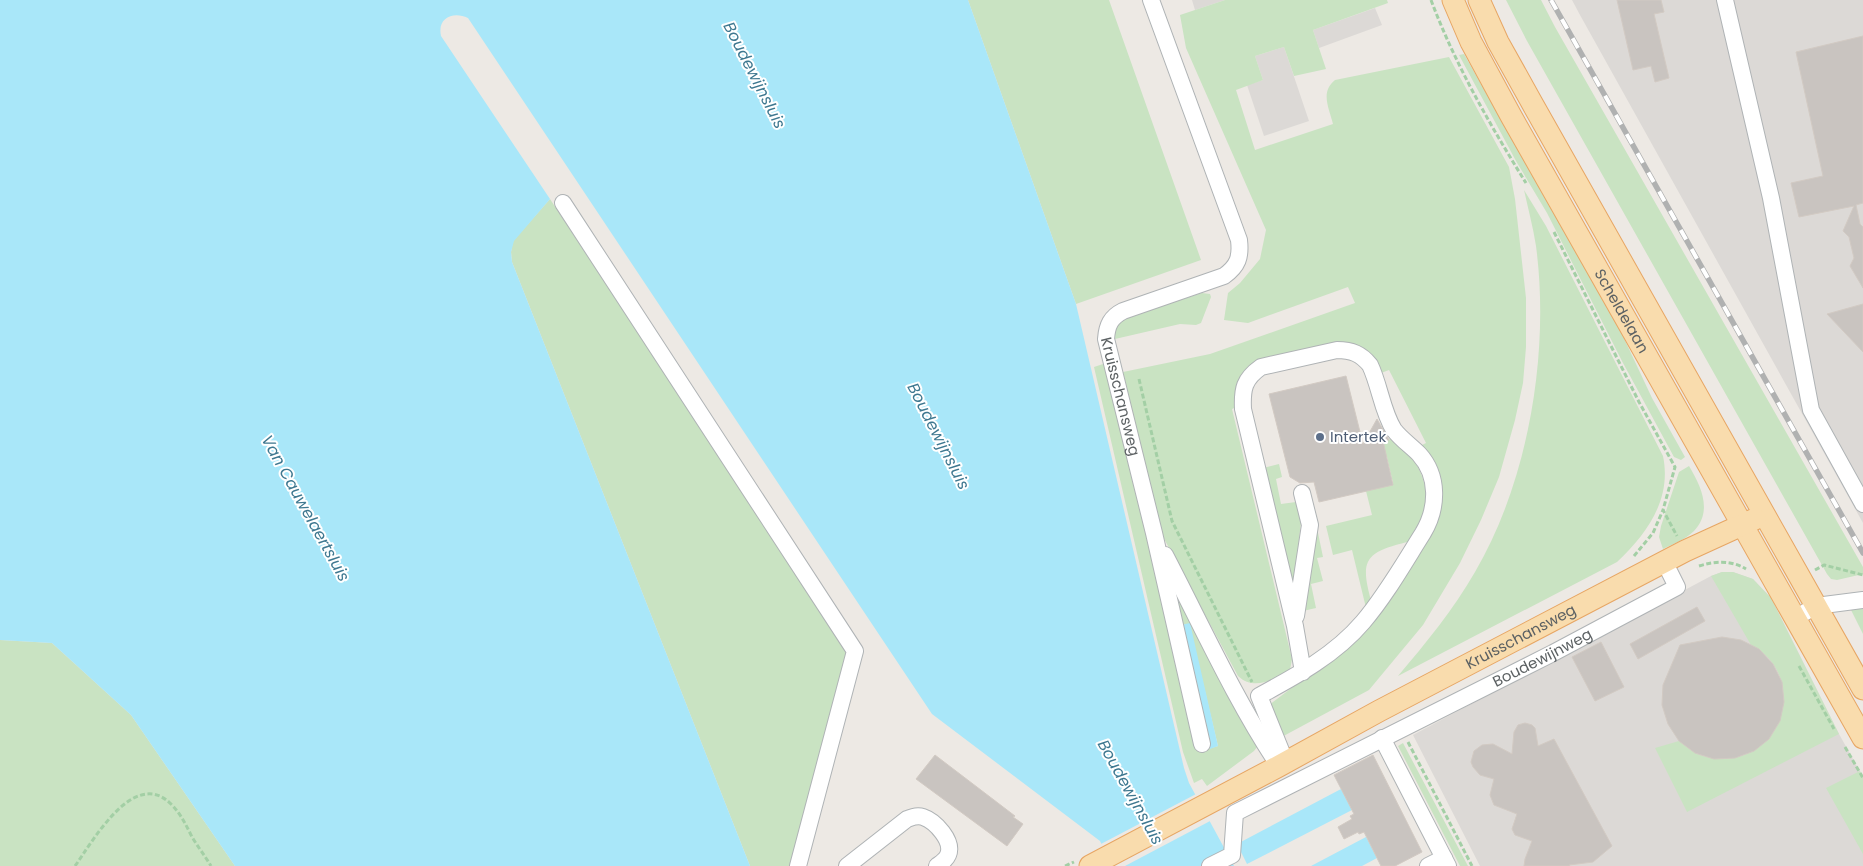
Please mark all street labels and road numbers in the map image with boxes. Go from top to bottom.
street label: Scheldelaan [1590,265,1654,357]
street label: Kruisschansweg [1096,335,1146,458]
street label: Kruisschansweg [1462,599,1579,674]
street label: Boudewijnweg [1489,623,1595,692]

